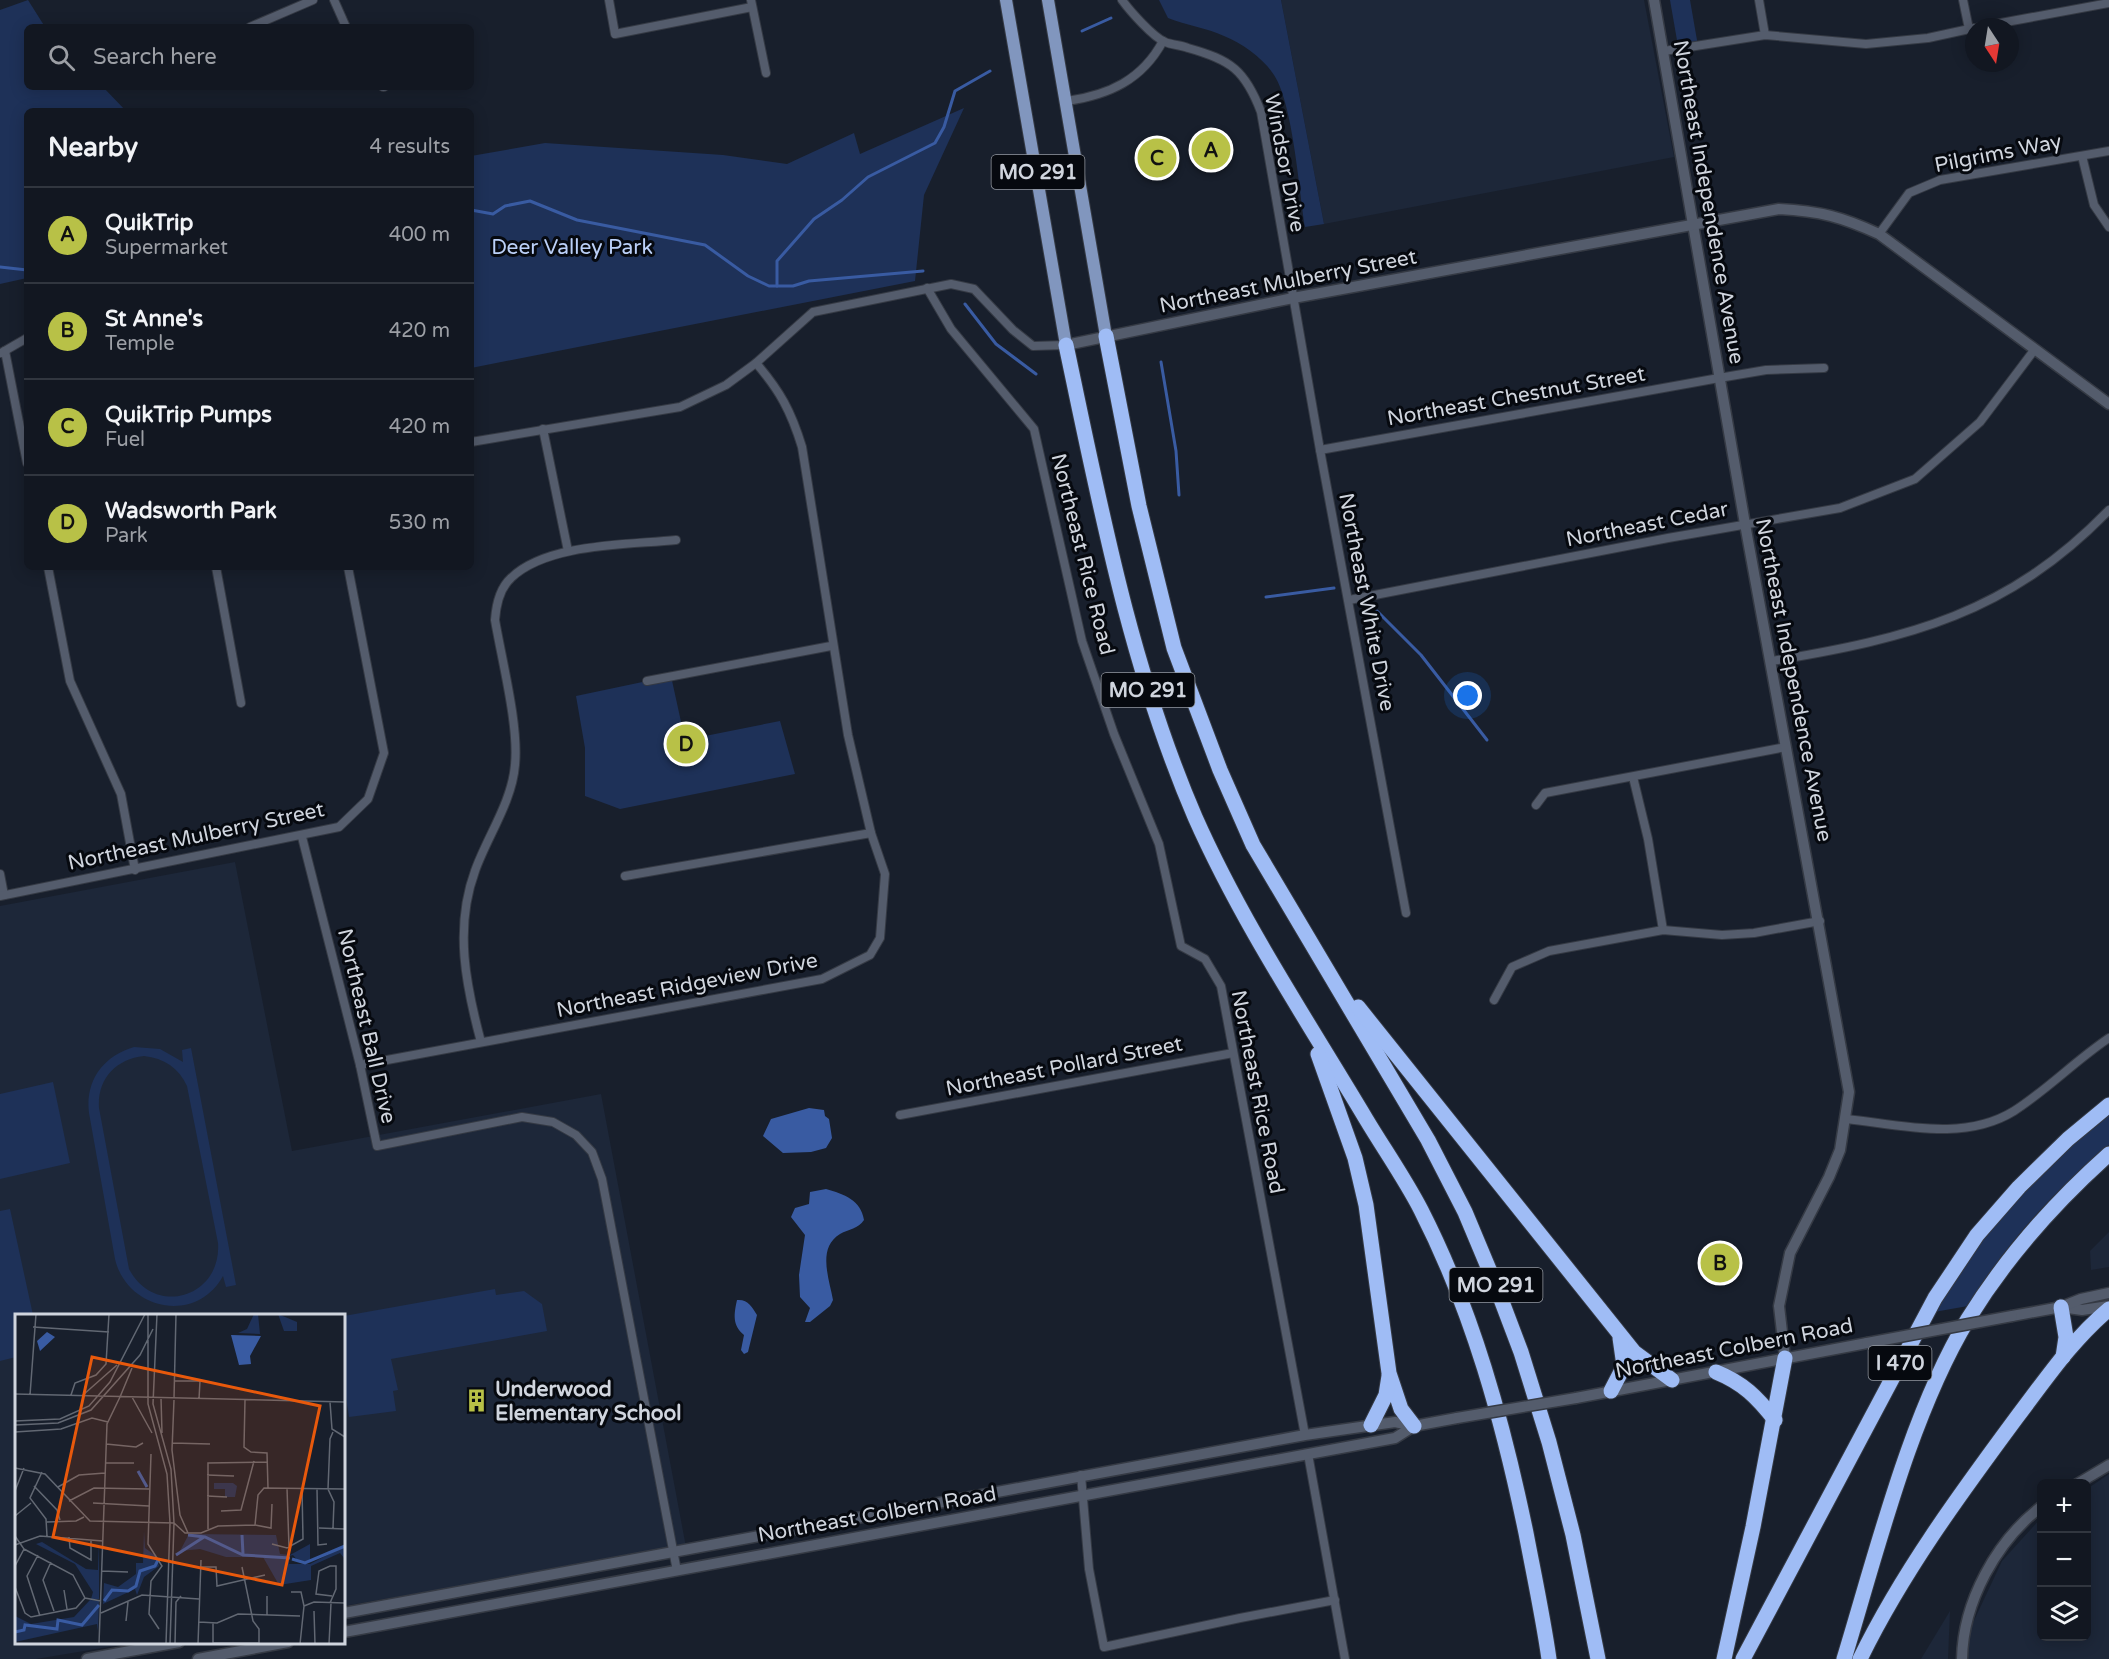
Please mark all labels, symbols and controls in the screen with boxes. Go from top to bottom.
north arrow [1965,18,2019,72]
search box [24,24,474,90]
street label: Northeast Independence Avenue [1668,38,1749,366]
icon: search [45,41,78,74]
text: Search here [93,44,217,70]
street label: Windsor Drive [1259,92,1310,234]
pin: A [1192,128,1230,172]
street label: Pilgrims Way [1932,129,2064,178]
text: Nearby [48,132,138,163]
text: 4 results [370,135,450,159]
pin: C [1138,136,1176,180]
road number: MO 291 [992,155,1084,189]
text: QuikTrip [105,210,193,236]
text: A [60,223,75,247]
text: 400 m [389,223,450,247]
park label: Deer Valley Park [491,235,653,260]
text: Supermarket [105,236,228,260]
street label: Northeast Mulberry Street [1157,244,1419,319]
text: St Anne's [105,306,203,332]
text: B [61,319,74,343]
text: 420 m [389,319,450,343]
text: Temple [105,332,175,356]
street label: Northeast Chestnut Street [1385,361,1647,432]
text: QuikTrip Pumps [105,402,272,428]
text: C [61,415,74,439]
text: 420 m [389,415,450,439]
text: Fuel [105,428,145,452]
street label: Northeast Rice Road [1045,451,1120,657]
street label: Northeast White Drive [1333,491,1400,713]
street label: Northeast Cedar [1564,497,1730,552]
text: Wadsworth Park [105,498,277,524]
text: D [60,511,75,535]
text: 530 m [389,511,450,535]
street label: Northeast Independence Avenue [1750,516,1837,844]
text: Park [105,524,148,548]
road number: MO 291 [1102,673,1194,707]
your location [1453,681,1482,710]
pin: D [666,722,706,766]
street label: Northeast Mulberry Street [66,797,327,876]
street label: Northeast Ball Drive [332,926,401,1126]
street label: Northeast Ridgeview Drive [554,948,820,1023]
street label: Northeast Rice Road [1226,988,1290,1196]
street label: Northeast Pollard Street [944,1031,1185,1102]
pin: B [1700,1240,1740,1286]
road number: MO 291 [1450,1268,1543,1302]
street label: Northeast Colbern Road [1613,1313,1855,1384]
inset map [15,1314,345,1644]
road number: I 470 [1868,1346,1932,1380]
place label: Underwood Elementary School [495,1377,682,1426]
building icon: Underwood Elementary School [464,1388,490,1414]
map controls [2037,1479,2091,1641]
button: + [2037,1479,2091,1533]
street label: Northeast Colbern Road [756,1481,998,1548]
button: − [2037,1533,2091,1587]
button: layers [2037,1587,2091,1641]

